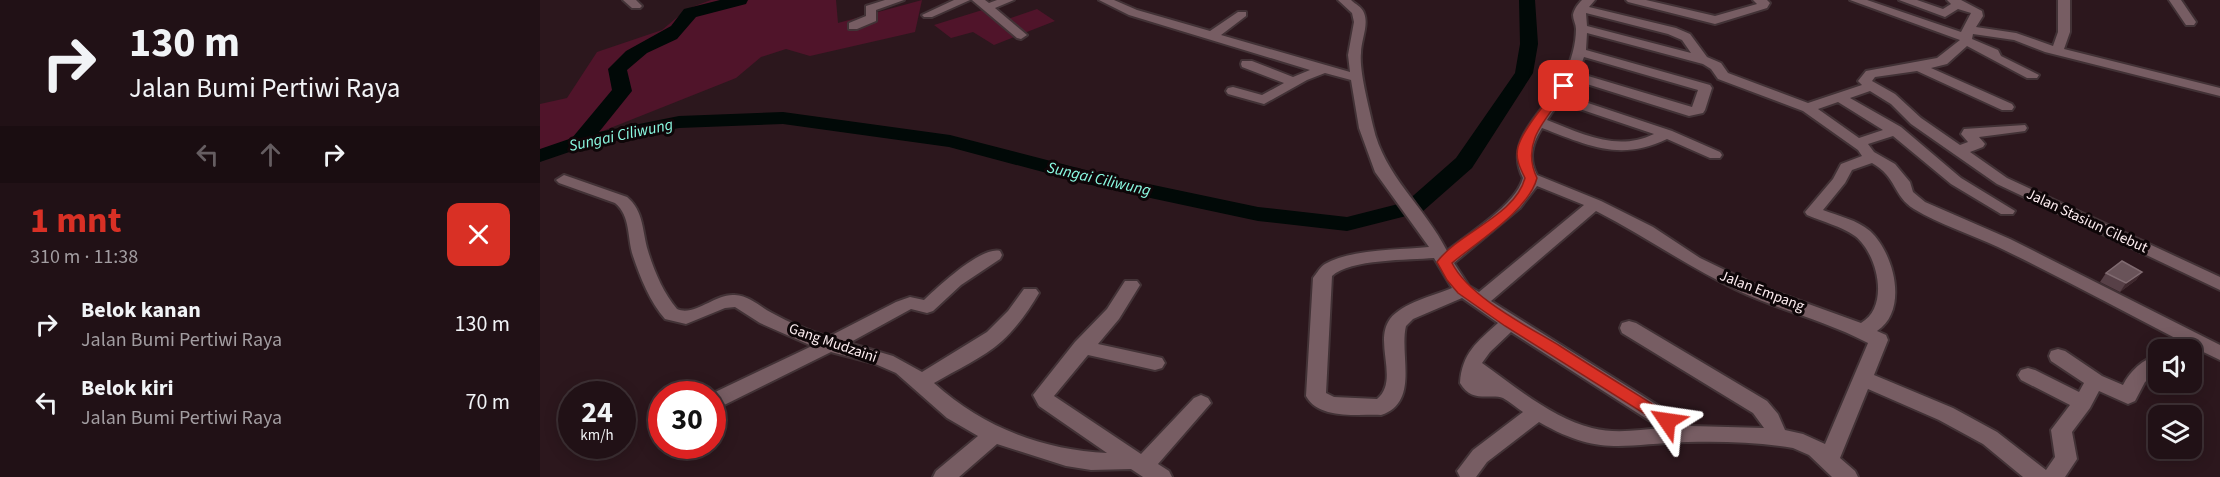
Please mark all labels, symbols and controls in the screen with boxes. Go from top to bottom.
text: 130 m [129,13,240,73]
icon: right [30,24,108,102]
pin [1538,60,1589,111]
text: Jalan Bumi Pertiwi Raya [129,69,400,108]
icon: arrive [1547,69,1580,102]
water label: Sungai Ciliwung [567,113,675,157]
icon: left [191,138,224,171]
icon: ahead [254,138,287,171]
icon: right [317,138,350,171]
water label: Sungai Ciliwung [1045,156,1153,202]
street label: Jalan Stasiun Cilebut [2023,184,2151,258]
text: 1 mnt [30,195,121,246]
button: close [447,203,510,266]
text: 310 m · 11:38 [30,243,138,271]
street label: Jalan Empang [1717,265,1808,317]
text: Belok kanan [81,294,201,326]
icon: right [30,308,63,341]
text: 130 m [455,308,510,340]
street label: Gang Mudzaini [786,318,880,368]
text: Jalan Bumi Pertiwi Raya [81,326,282,354]
map controls [2148,339,2202,459]
button: sound [2148,339,2202,393]
text: Belok kiri [81,372,174,404]
speed limit sign: 30 [648,381,726,459]
icon: left [30,386,63,419]
text: 70 m [465,386,510,418]
position arrow [1635,389,1699,453]
text: 24 [581,391,613,434]
text: Jalan Bumi Pertiwi Raya [81,404,282,432]
button: layers [2148,405,2202,459]
text: km/h [580,425,614,446]

